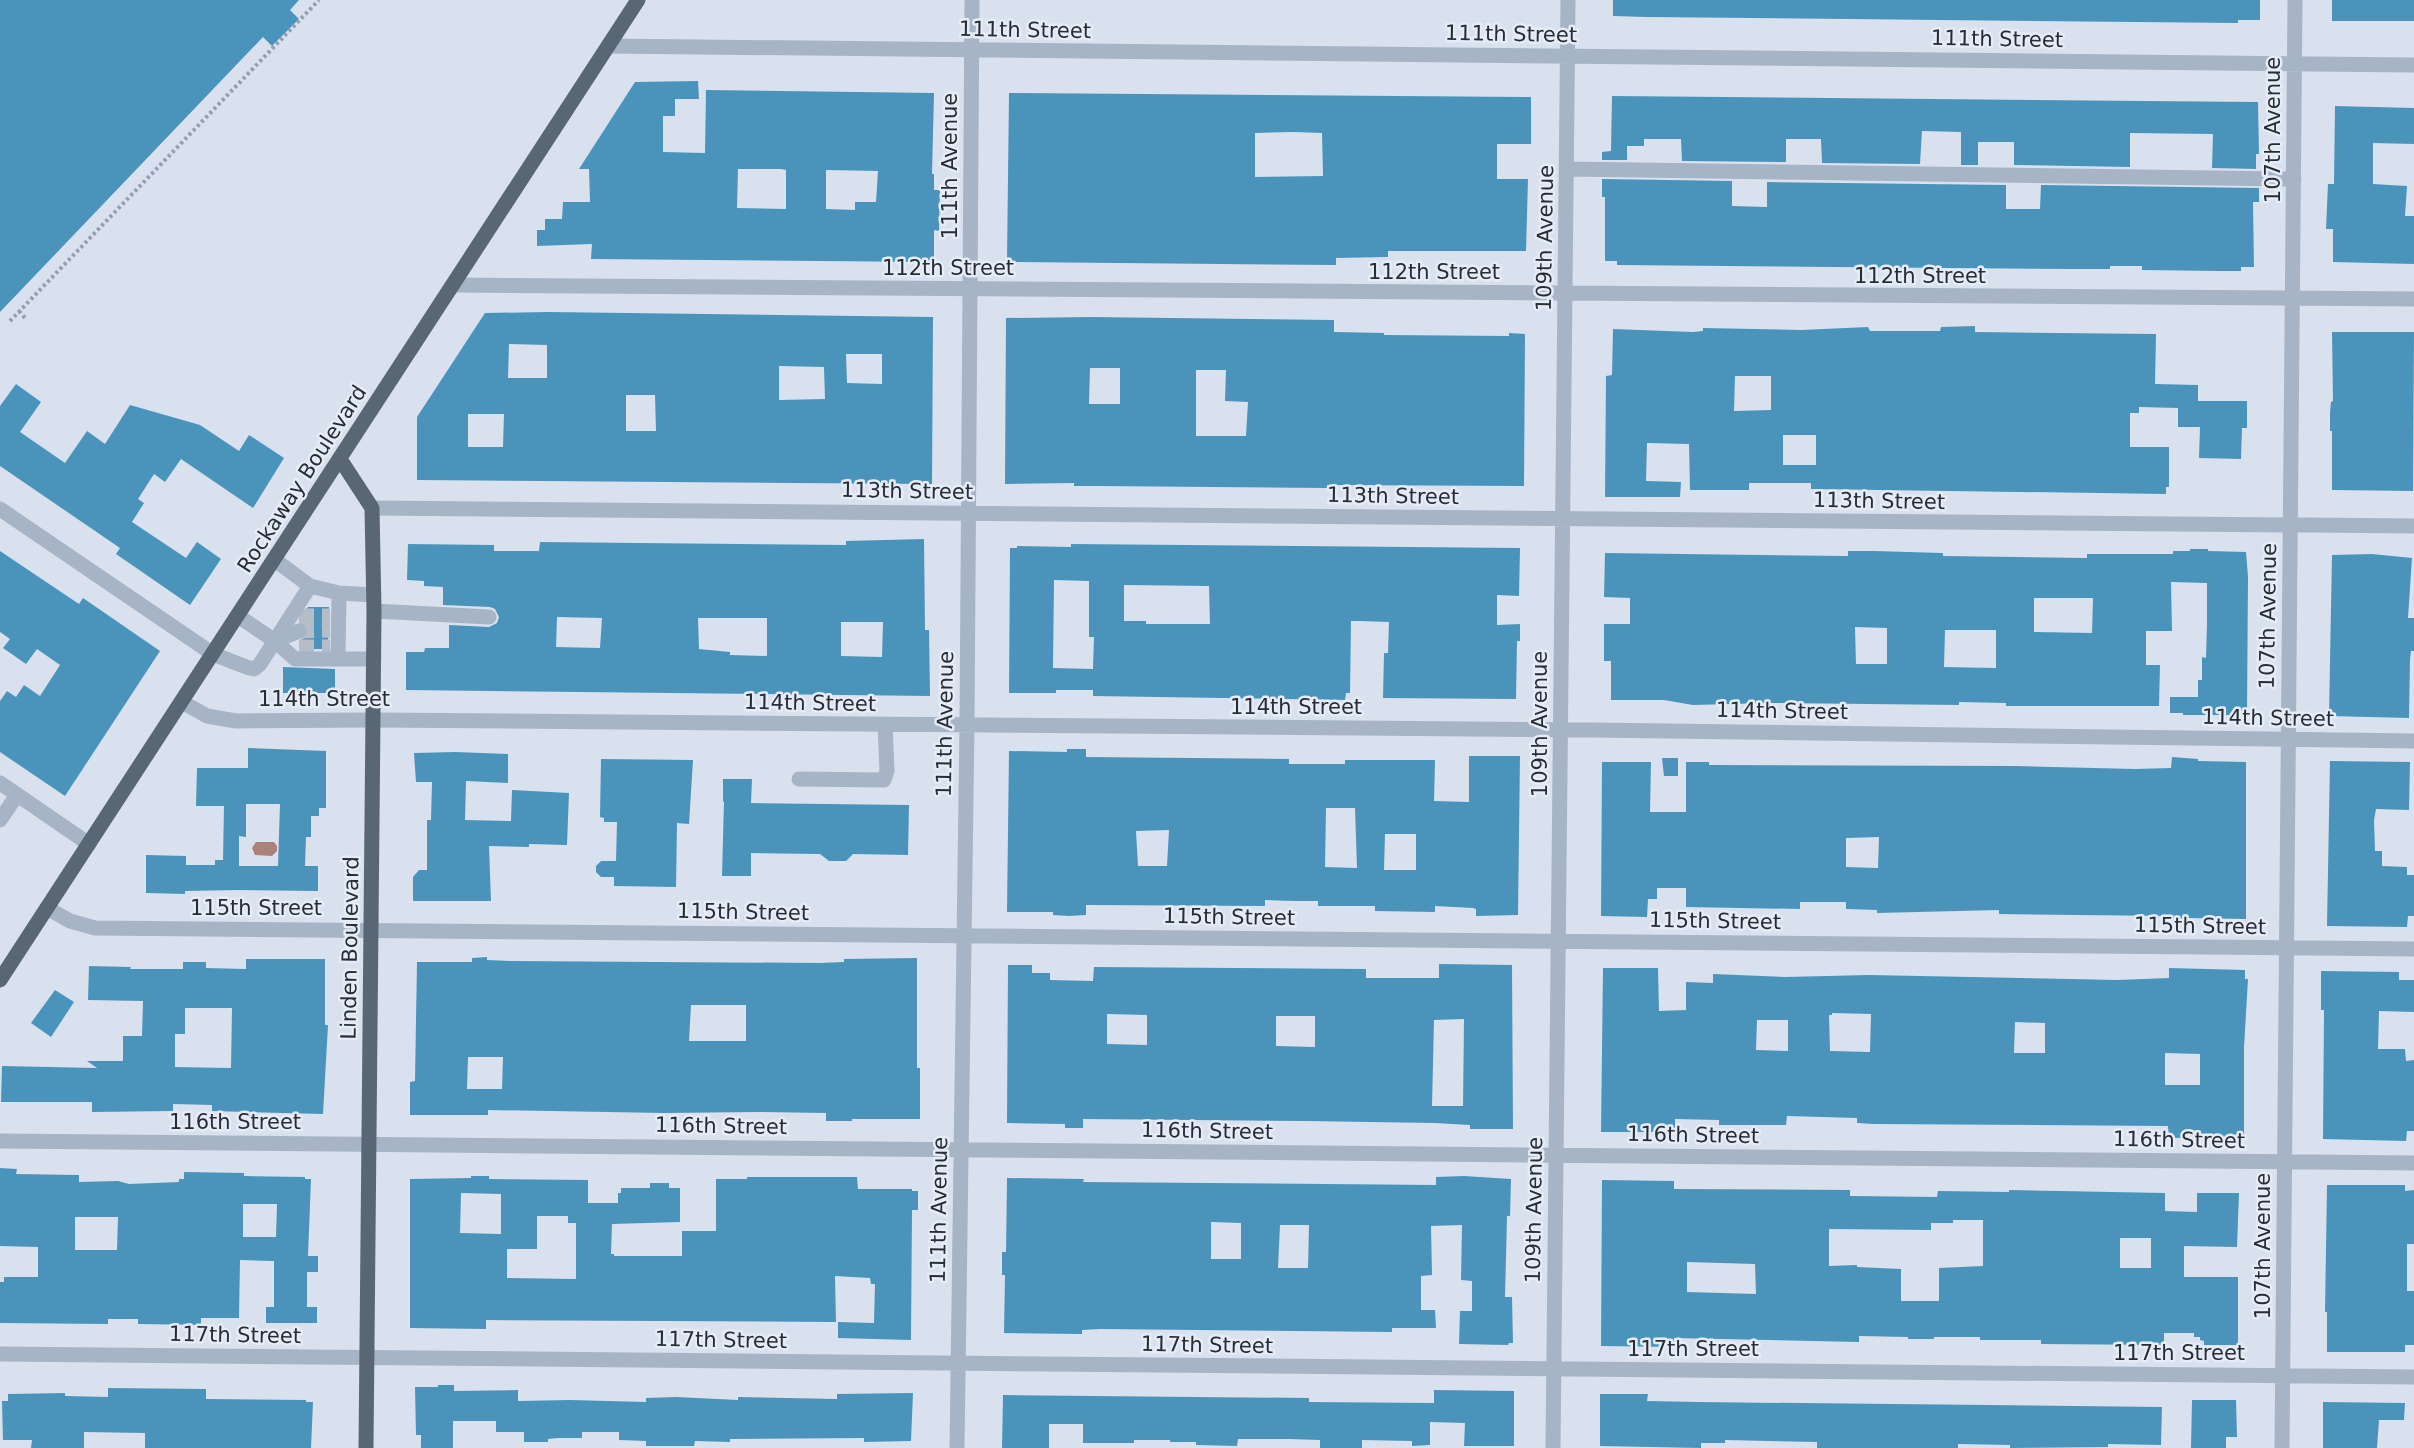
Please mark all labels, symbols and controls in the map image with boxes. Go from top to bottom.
street label: 111th Street [959,17,1091,43]
street label: 111th Street [1445,21,1577,47]
street label: 111th Street [1931,26,2063,52]
street label: 107th Avenue [2261,57,2285,203]
street label: 111th Avenue [938,93,962,239]
street label: 109th Avenue [1532,165,1558,311]
street label: 112th Street [882,256,1014,280]
street label: 112th Street [1368,260,1500,284]
street label: 112th Street [1854,264,1986,288]
street label: Rockaway Boulevard [233,381,371,577]
street label: 113th Street [841,478,973,504]
street label: 113th Street [1327,483,1459,509]
street label: 113th Street [1813,488,1945,514]
street label: 107th Avenue [2255,543,2281,689]
street label: 111th Avenue [932,651,958,797]
street label: 109th Avenue [1528,651,1552,797]
street label: 114th Street [258,687,390,711]
street label: 114th Street [744,690,876,716]
street label: 114th Street [1230,695,1362,719]
street label: 114th Street [1716,698,1848,724]
street label: 114th Street [2202,705,2334,731]
street label: Linden Boulevard [336,856,364,1040]
street label: 115th Street [190,896,322,920]
street label: 115th Street [677,899,809,925]
street label: 115th Street [1163,904,1295,930]
street label: 115th Street [1649,908,1781,934]
street label: 115th Street [2134,913,2266,939]
street label: 116th Street [169,1110,301,1134]
street label: 116th Street [655,1113,787,1139]
street label: 116th Street [1141,1118,1273,1144]
street label: 116th Street [1627,1122,1759,1148]
street label: 116th Street [2113,1127,2245,1153]
street label: 111th Avenue [926,1137,952,1283]
street label: 109th Avenue [1521,1137,1547,1283]
street label: 107th Avenue [2251,1173,2275,1319]
street label: 117th Street [169,1322,301,1348]
street label: 117th Street [655,1327,787,1353]
street label: 117th Street [1141,1332,1273,1358]
street label: 117th Street [1627,1337,1759,1361]
street label: 117th Street [2113,1341,2245,1365]

